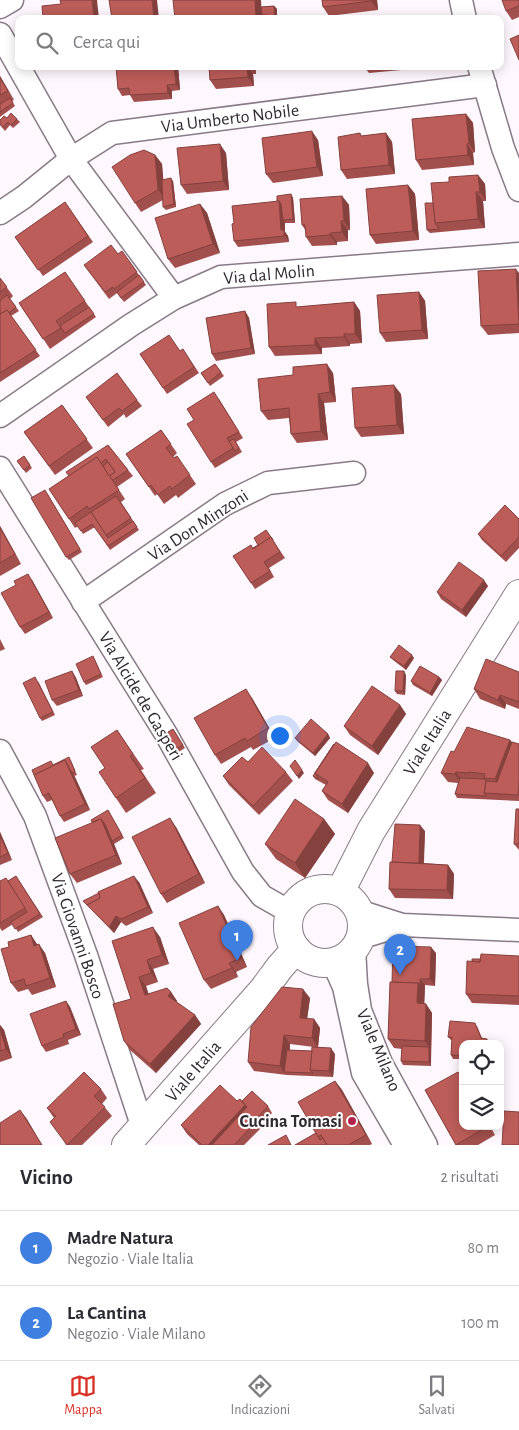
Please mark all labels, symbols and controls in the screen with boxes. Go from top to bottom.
search box [15,15,504,70]
icon: search [33,29,61,57]
text: Cerca qui [73,33,140,52]
street label: Via Umberto Nobile [160,102,300,136]
street label: Via dal Molin [223,262,316,288]
street label: Via Don Minzoni [145,487,252,565]
street label: Via Alcide de Gasperi [95,629,186,764]
street label: Viale Italia [401,706,455,779]
your location [267,723,293,749]
street label: Via Giovanni Bosco [47,871,107,1002]
pin: 1 [221,920,253,961]
pin: 2 [384,934,416,975]
street label: Viale Milano [353,1006,404,1094]
street label: Viale Italia [163,1038,225,1106]
map controls [459,1040,504,1130]
button: locate [459,1040,504,1085]
button: layers [459,1085,504,1130]
place label: Cucina Tomasi [239,1113,342,1131]
marker: Cucina Tomasi [346,1115,358,1127]
text: Vicino [20,1167,73,1188]
text: 2 risultati [441,1169,499,1185]
text: Madre Natura [67,1229,173,1248]
text: 1 [33,1240,39,1256]
text: 80 m [468,1240,499,1256]
text: Negozio · Viale Italia [67,1251,194,1267]
text: La Cantina [67,1304,147,1323]
text: 2 [32,1315,40,1331]
text: 100 m [461,1315,499,1331]
text: Negozio · Viale Milano [67,1326,206,1342]
tab: Mappa [64,1372,102,1419]
tab: Indicazioni [231,1372,290,1419]
tab: Salvati [419,1372,455,1419]

